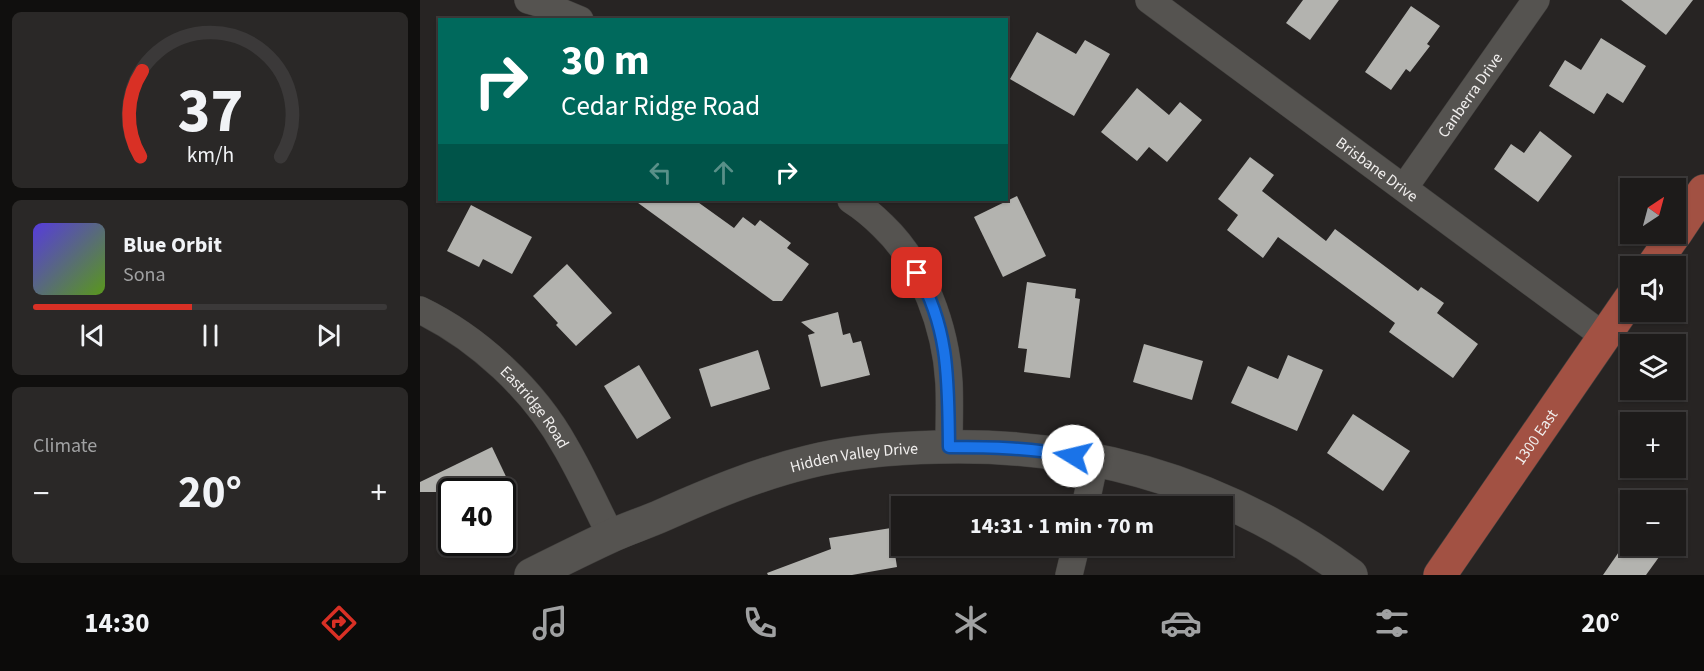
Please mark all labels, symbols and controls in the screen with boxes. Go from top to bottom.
text: 30 m [561,31,650,91]
icon: right [462,42,540,120]
street label: Canberra Drive [1433,48,1508,142]
text: 37 [177,67,243,156]
text: Cedar Ridge Road [561,87,760,126]
street label: Brisbane Drive [1331,132,1422,207]
text: km/h [186,140,234,171]
icon: left [644,156,677,189]
icon: ahead [707,156,740,189]
icon: right [770,156,803,189]
north arrow [1620,178,1686,244]
map controls [1620,178,1686,556]
text: Blue Orbit [123,229,222,261]
pin [891,247,942,298]
icon: arrive [900,256,933,289]
button: sound [1620,256,1686,322]
text: Sona [123,261,166,289]
icon: previous [76,319,109,352]
icon: pause [194,319,227,352]
icon: next [312,319,345,352]
button: layers [1620,334,1686,400]
street label: Eastridge Road [495,361,574,452]
street label: 1300 East [1509,404,1563,470]
button: + [1620,412,1686,478]
position arrow [1041,424,1105,488]
text: Climate [33,432,97,460]
street label: Hidden Valley Drive [788,438,919,478]
text: 20° [178,461,242,525]
text: − [33,470,49,517]
text: + [371,470,387,517]
speed limit sign: 40 [438,478,516,556]
button: − [1620,490,1686,556]
text: 14:31 · 1 min · 70 m [970,510,1154,542]
icon: directions [318,602,360,644]
icon: music [529,602,571,644]
icon: phone [739,602,781,644]
icon: climate [950,602,992,644]
icon: car [1160,602,1202,644]
icon: filters [1371,602,1413,644]
text: 14:30 [84,604,149,643]
text: 20° [1581,604,1620,643]

